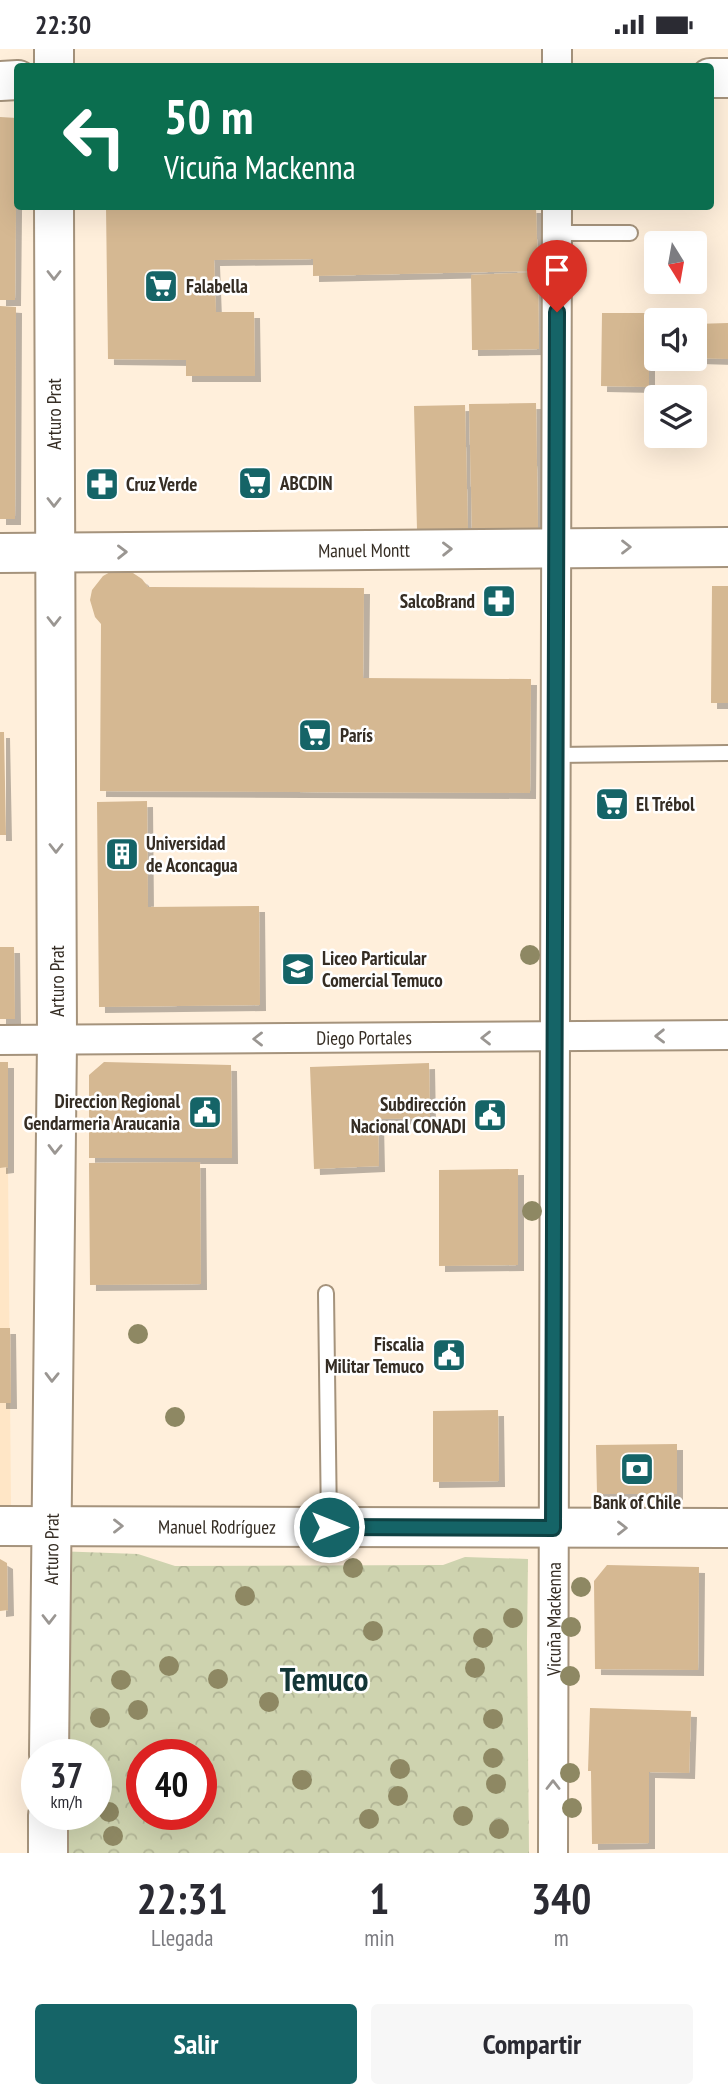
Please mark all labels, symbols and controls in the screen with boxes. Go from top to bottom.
text: 22:30 [35,8,91,41]
text: 50 m [164,84,253,148]
icon: left [49,91,140,182]
text: Vicuña Mackenna [164,146,355,188]
north arrow [644,231,707,294]
map controls [644,231,707,448]
pin [527,240,587,312]
icon: arrive [538,251,576,289]
supermarket icon: Falabella [142,267,180,305]
one-way arrow [46,270,62,280]
place label: Falabella [186,274,248,298]
button: sound [644,308,707,371]
street label: Arturo Prat [42,377,66,450]
button: layers [644,385,707,448]
supermarket icon: ABCDIN [236,464,274,502]
pharmacy icon: Cruz Verde [83,465,121,503]
place label: ABCDIN [279,471,332,495]
place label: Cruz Verde [126,472,197,496]
one-way arrow [46,497,62,508]
street label: Manuel Montt [318,538,411,562]
one-way arrow [621,539,632,555]
one-way arrow [442,541,453,556]
one-way arrow [117,544,128,560]
pharmacy icon: SalcoBrand [480,582,518,620]
place label: SalcoBrand [400,589,475,613]
one-way arrow [46,616,62,626]
supermarket icon: París [296,716,334,754]
place label: París [340,723,373,747]
supermarket icon: El Trébol [593,785,631,823]
place label: El Trébol [636,792,695,816]
place label: Universidad de Aconcagua [146,831,238,877]
building icon: Universidad de Aconcagua [103,835,141,873]
one-way arrow [48,843,64,854]
street label: Arturo Prat [45,944,69,1017]
place label: Liceo Particular Comercial Temuco [322,946,443,992]
school or university icon: Liceo Particular Comercial Temuco [279,950,317,988]
street label: Diego Portales [316,1025,412,1050]
one-way arrow [654,1028,665,1044]
one-way arrow [480,1030,491,1046]
one-way arrow [253,1031,263,1047]
place label: Direccion Regional Gendarmeria Araucania [24,1089,180,1135]
place label: Subdirección Nacional CONADI [351,1092,466,1138]
public building icon: Direccion Regional Gendarmeria Araucania [186,1093,224,1131]
public building icon: Subdirección Nacional CONADI [471,1096,509,1134]
one-way arrow [48,1144,63,1155]
place label: Fiscalia Militar Temuco [325,1332,424,1378]
public building icon: Fiscalia Militar Temuco [430,1336,468,1374]
one-way arrow [44,1372,60,1382]
bank icon: Bank of Chile [618,1450,656,1488]
position arrow [292,1490,366,1564]
place label: Bank of Chile [593,1490,681,1514]
street label: Arturo Prat [39,1512,64,1585]
street label: Manuel Rodríguez [158,1514,276,1539]
one-way arrow [113,1518,124,1534]
one-way arrow [617,1520,627,1536]
street label: Vicuña Mackenna [541,1562,566,1677]
one-way arrow [41,1614,57,1625]
district label: Temuco [280,1657,368,1700]
speed limit sign: 40 [126,1739,217,1830]
text: 37 [50,1752,83,1798]
one-way arrow [545,1779,561,1790]
text: km/h [51,1790,82,1813]
text: 22:31 [137,1871,228,1926]
text: 1 [369,1871,389,1926]
text: 340 [531,1871,591,1926]
text: Llegada [151,1923,213,1952]
text: min [364,1923,394,1952]
text: m [554,1923,569,1952]
button: Salir [35,2004,357,2084]
button: Compartir [371,2004,693,2084]

